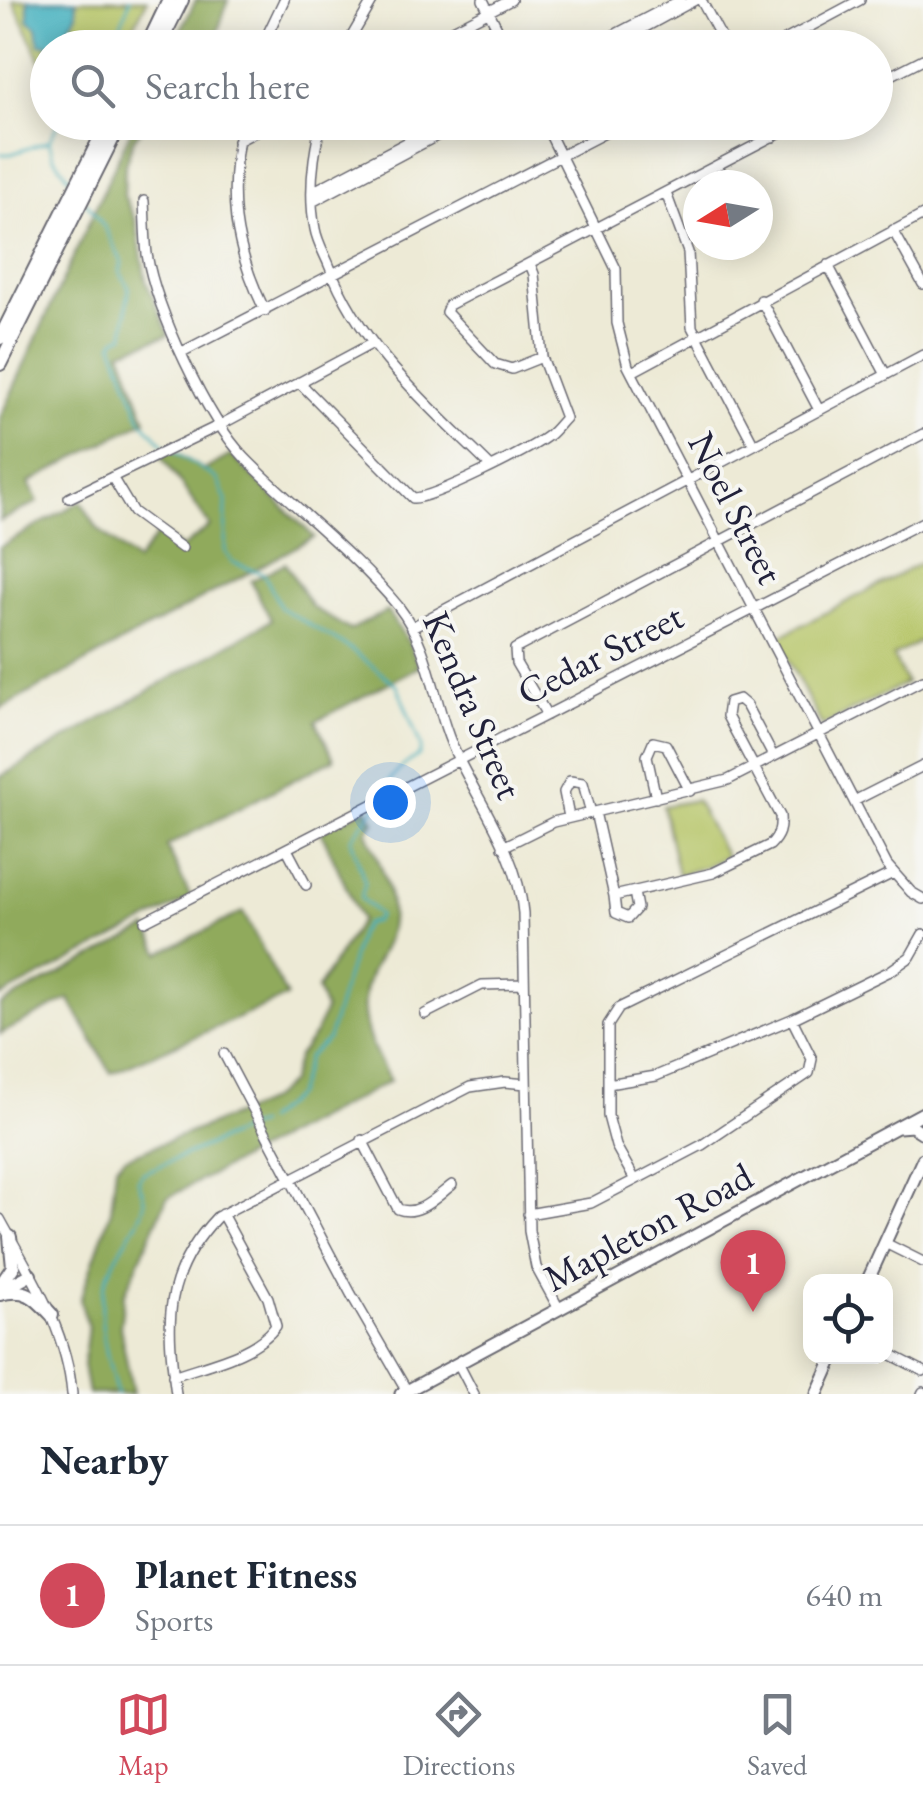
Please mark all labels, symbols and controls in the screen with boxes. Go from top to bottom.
search box [30,30,893,140]
icon: search [65,58,120,113]
text: Search here [145,61,310,110]
north arrow [683,170,773,260]
street label: Noel Street [677,424,796,592]
street label: Cedar Street [509,591,691,716]
street label: Kendra Street [412,604,535,806]
your location [365,777,416,828]
street label: Mapleton Road [535,1151,761,1302]
pin: 1 [720,1230,786,1312]
map controls [803,1274,893,1364]
button: locate [803,1274,893,1364]
text: Nearby [40,1432,169,1487]
text: Planet Fitness [135,1550,357,1599]
text: 1 [64,1574,81,1616]
text: 640 m [806,1574,883,1616]
text: Sports [135,1599,213,1641]
tab: Map [116,1687,171,1783]
tab: Directions [403,1687,515,1783]
tab: Saved [747,1687,807,1783]

